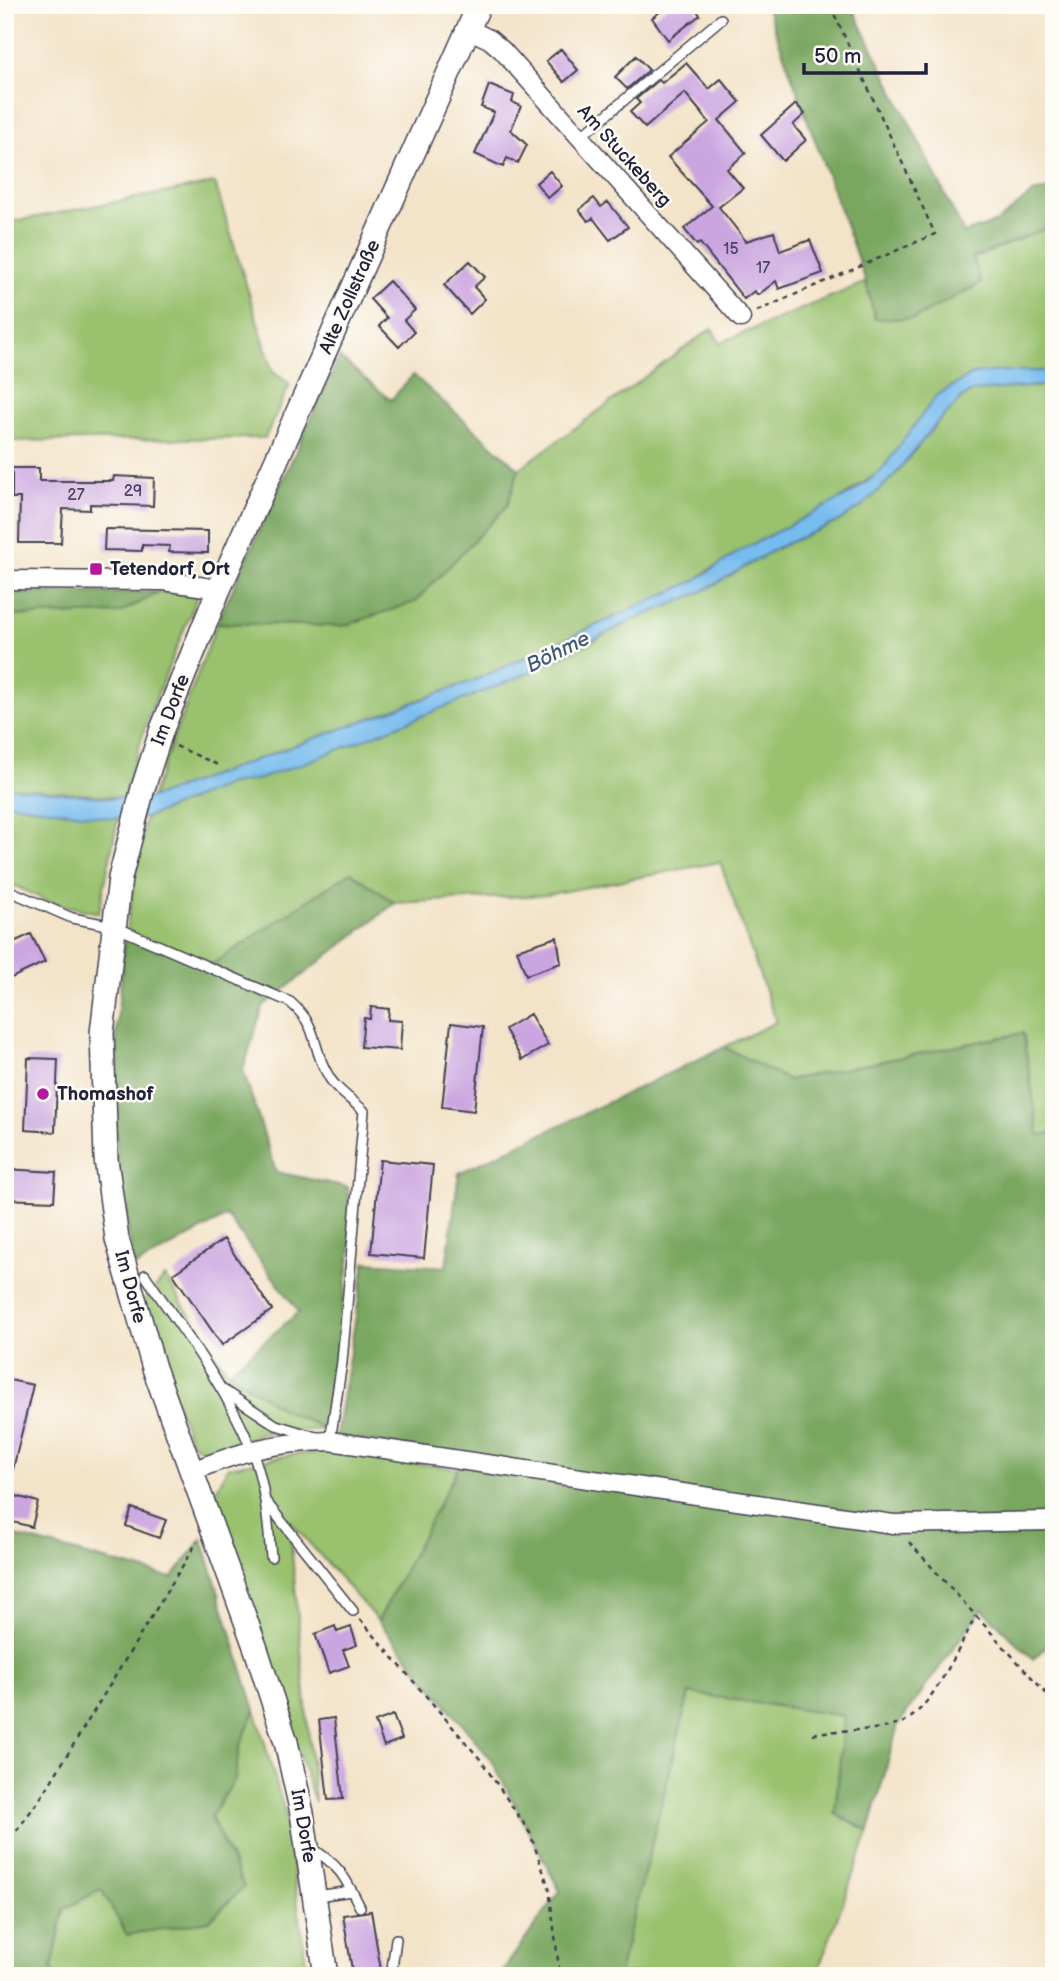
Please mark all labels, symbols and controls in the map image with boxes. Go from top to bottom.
scale bar [804,32,926,76]
text: 50 m [814,44,861,69]
street label: Am Stuckeberg [572,100,676,212]
street label: Alte Zollstraße [315,236,385,358]
house number: 15 [723,240,739,259]
house number: 17 [756,259,770,278]
house number: 29 [124,482,142,501]
house number: 27 [67,486,85,505]
place label: Tetendorf, Ort [110,558,231,581]
marker: Tetendorf, Ort [88,561,104,577]
water label: Böhme [522,626,594,678]
street label: Im Dorfe [147,671,195,749]
place label: Thomashof [57,1083,154,1106]
marker: Thomashof [35,1086,51,1102]
street label: Im Dorfe [109,1248,151,1326]
street label: Im Dorfe [285,1787,321,1865]

